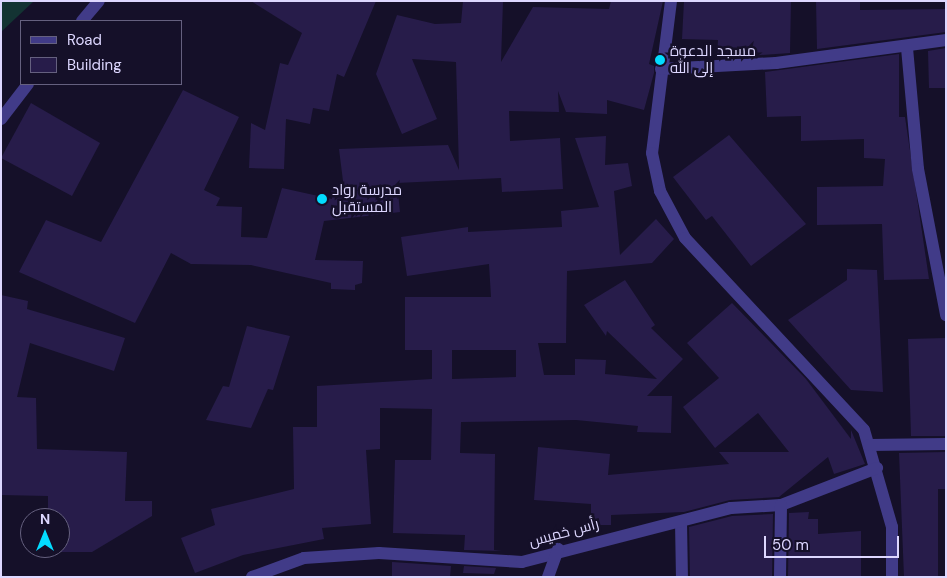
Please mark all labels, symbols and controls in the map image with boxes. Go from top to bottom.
legend [20,20,182,85]
text: Road [67,30,102,50]
place label: مسجد الدعوة إلى الله [670,42,756,77]
marker: مسجد الدعوة إلى الله [654,54,666,66]
text: Building [67,55,122,75]
place label: مدرسة رواد المستقبل [332,181,402,216]
marker: مدرسة رواد المستقبل [316,193,328,205]
north arrow [20,508,70,558]
text: N [40,510,50,528]
street label: رأس خميس [527,515,601,551]
scale bar [767,526,902,558]
text: 50 m [772,535,809,555]

